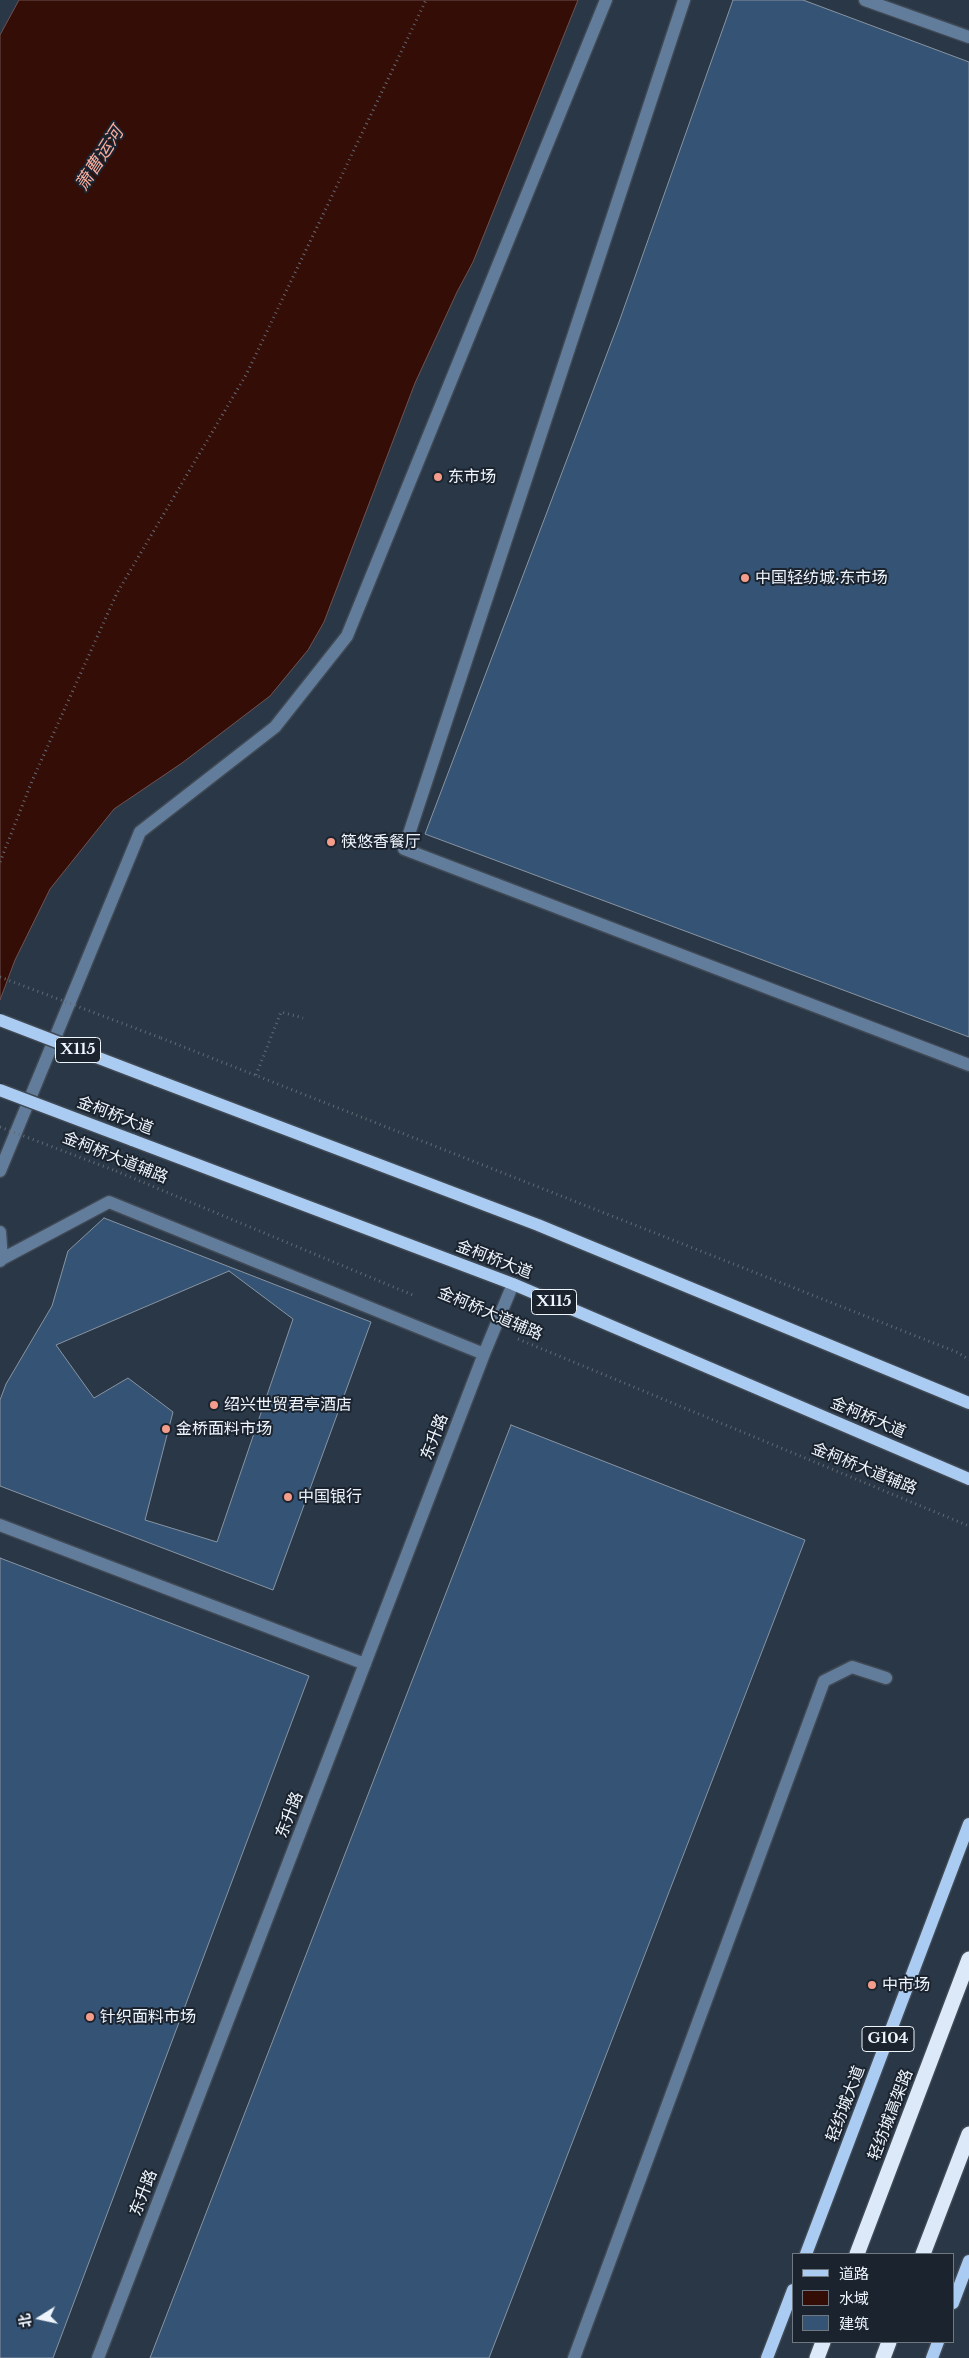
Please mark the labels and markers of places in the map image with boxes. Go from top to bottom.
place label: 东市场 [448,467,496,487]
marker: 东市场 [432,471,444,483]
place label: 中国轻纺城·东市场 [755,568,888,588]
marker: 中国轻纺城·东市场 [739,572,751,584]
place label: 筷悠香餐厅 [341,832,421,852]
marker: 筷悠香餐厅 [325,836,337,848]
place label: 绍兴世贸君亭酒店 [224,1395,352,1415]
marker: 绍兴世贸君亭酒店 [208,1399,220,1411]
place label: 金桥面料市场 [176,1419,272,1439]
marker: 金桥面料市场 [160,1423,172,1435]
place label: 中国银行 [298,1487,362,1507]
marker: 中国银行 [282,1491,294,1503]
place label: 中市场 [882,1975,930,1995]
marker: 中市场 [866,1979,878,1991]
place label: 针织面料市场 [100,2007,196,2027]
marker: 针织面料市场 [84,2011,96,2023]

